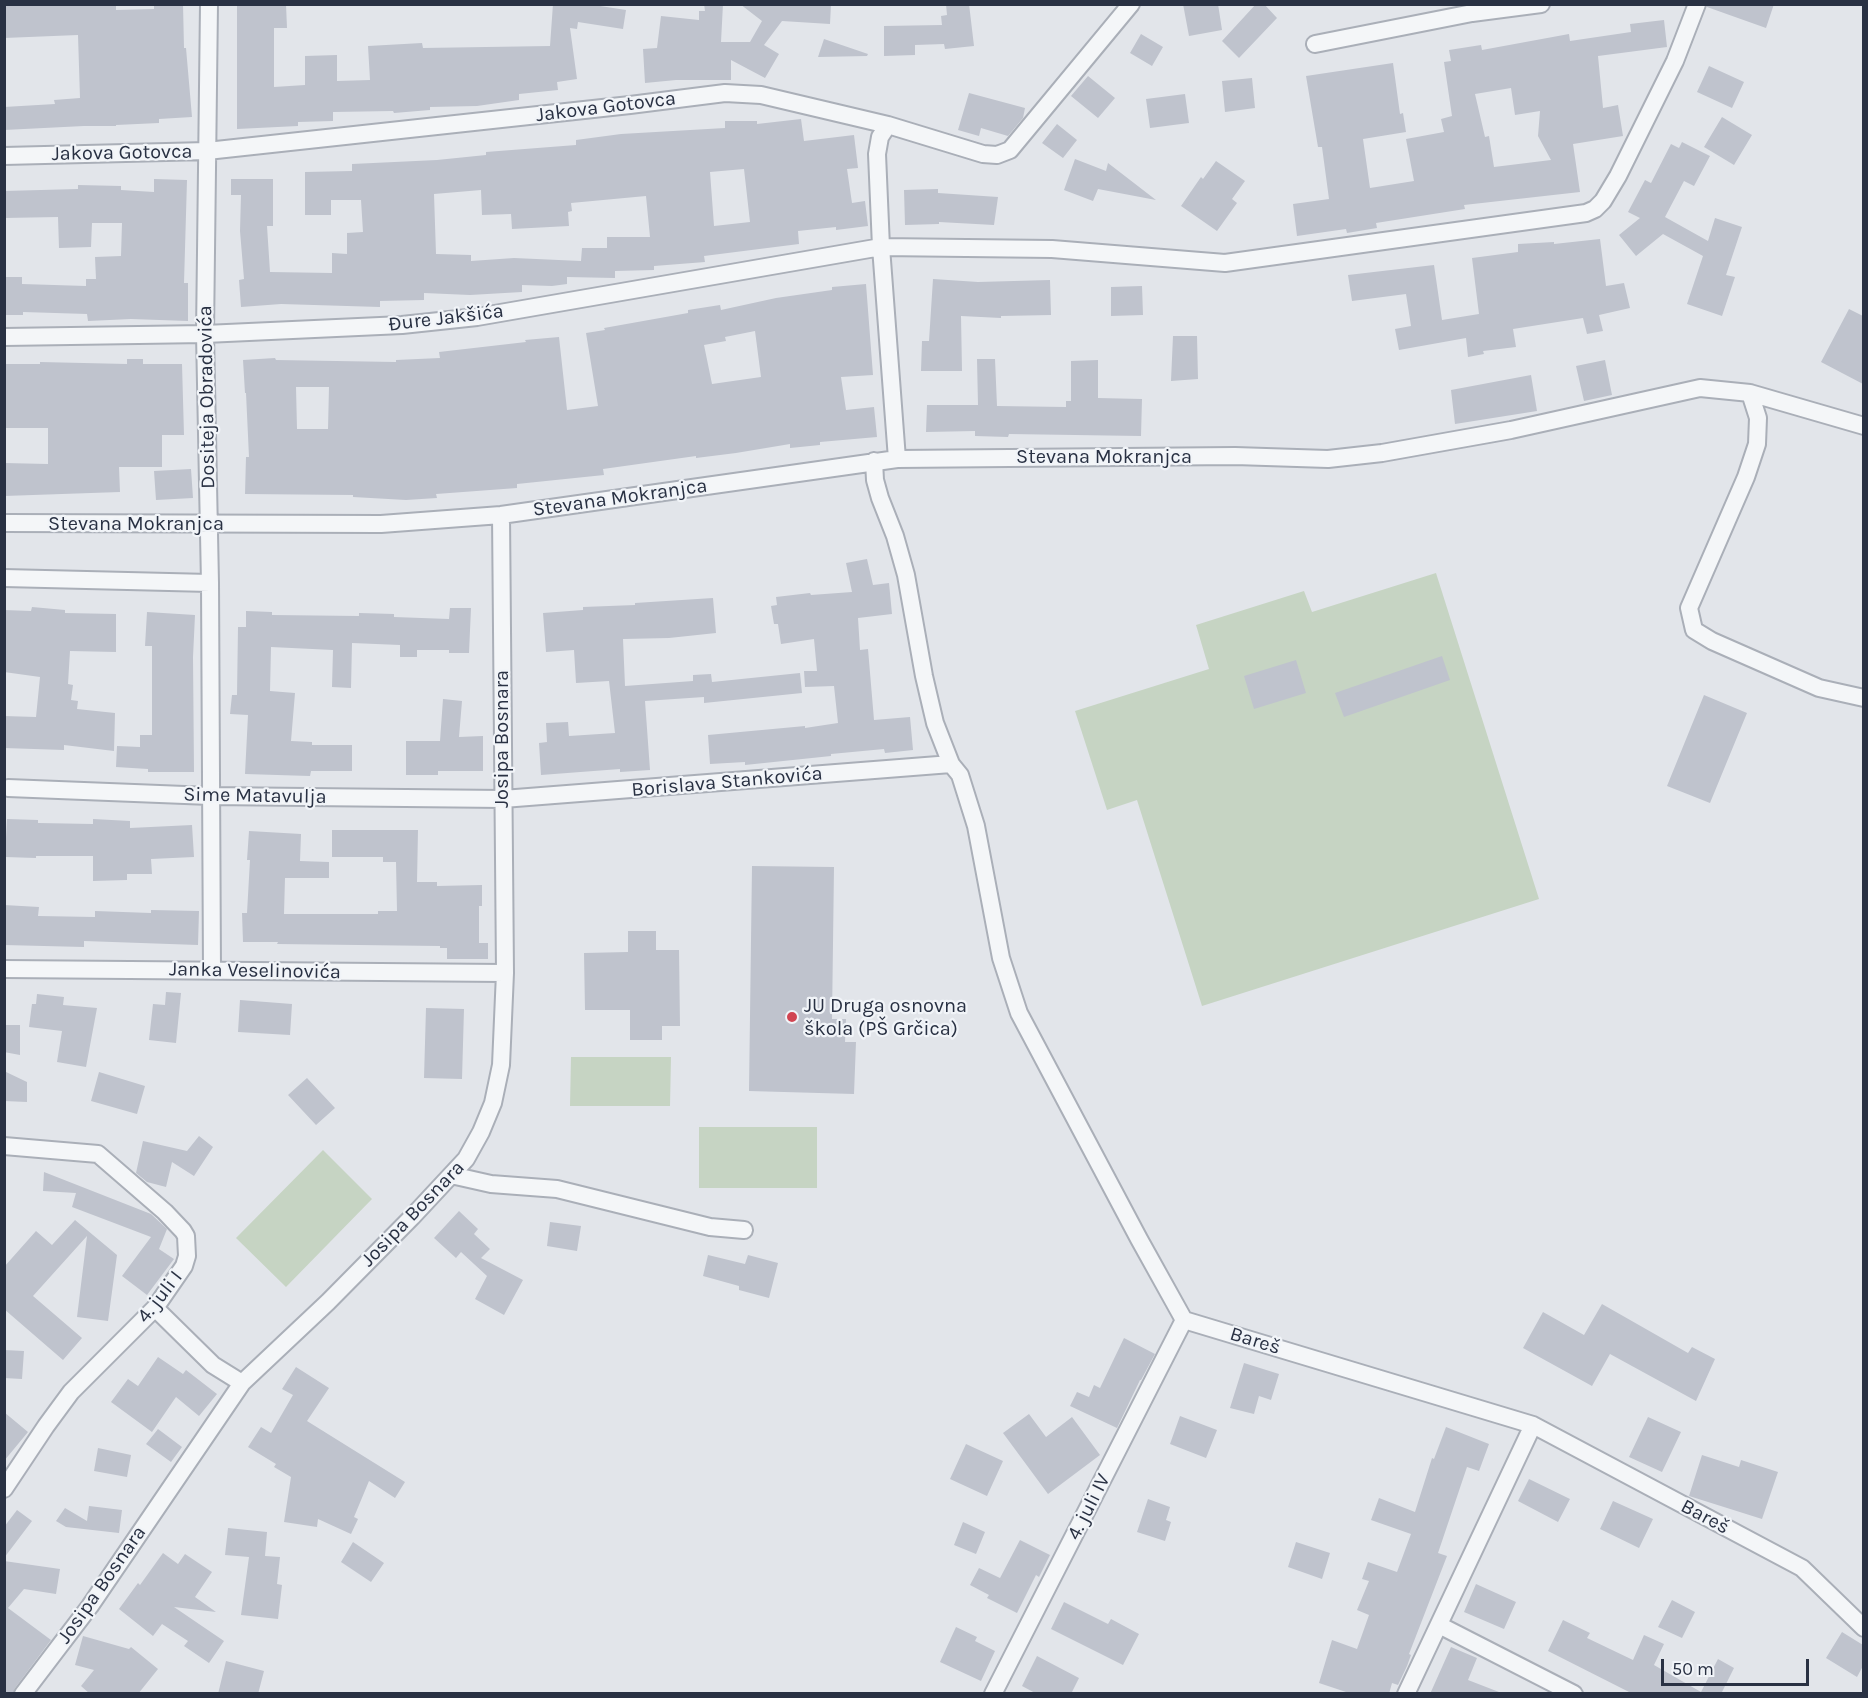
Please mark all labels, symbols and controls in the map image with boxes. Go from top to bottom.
street label: Jakova Gotovca [535,87,677,127]
street label: Jakova Gotovca [51,140,193,166]
street label: Đure Jakšića [387,299,505,337]
street label: Dositeja Obradovića [193,305,221,489]
street label: Stevana Mokranjca [1016,445,1192,469]
street label: Stevana Mokranjca [531,474,709,522]
street label: Stevana Mokranjca [48,512,224,536]
street label: Josipa Bosnara [490,670,514,808]
street label: Borislava Stankovića [630,762,824,802]
street label: Sime Matavulja [183,783,327,809]
street label: Janka Veselinovića [169,958,341,984]
place label: JU Druga osnovna škola (PŠ Grčica) [804,994,967,1041]
marker: JU Druga osnovna škola (PŠ Grčica) [785,1010,799,1024]
street label: Josipa Bosnara [356,1156,470,1272]
street label: 4. juli I [132,1266,188,1328]
street label: Bareš [1227,1322,1283,1360]
street label: 4. juli IV [1062,1470,1116,1544]
street label: Bareš [1677,1494,1733,1540]
street label: Josipa Bosnara [53,1522,151,1648]
scale bar [1664,1647,1812,1685]
text: 50 m [1672,1658,1714,1680]

